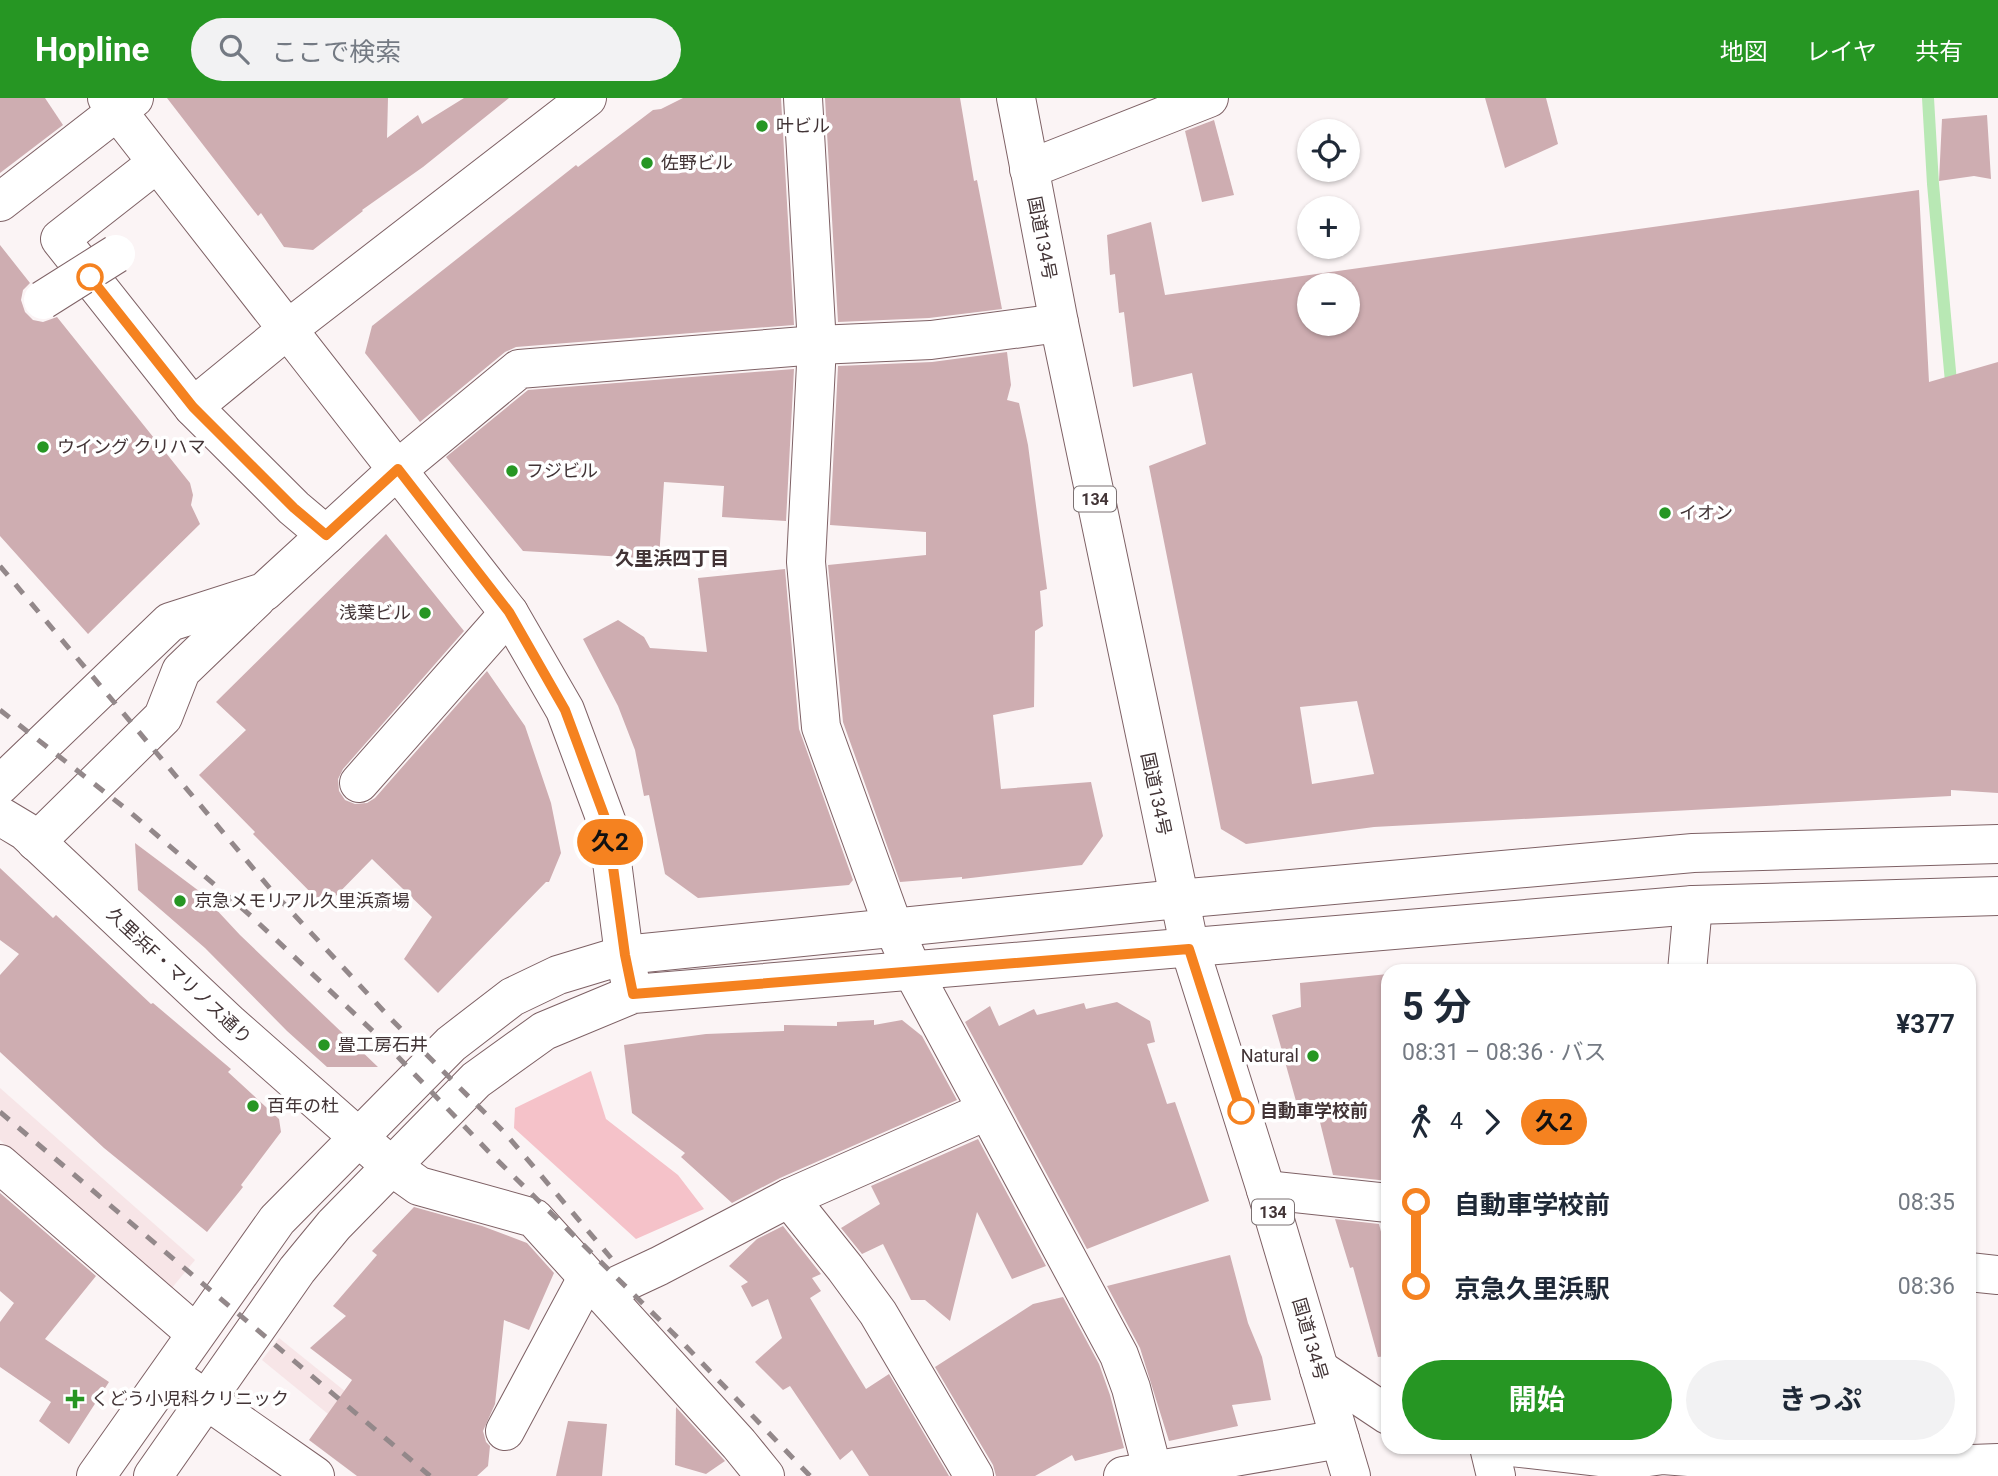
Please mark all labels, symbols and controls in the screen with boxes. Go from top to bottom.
search box [191,18,681,81]
text: Hopline [35,30,149,69]
icon: search [215,30,253,68]
text: ここで検索 [271,37,401,67]
text: 地図 [1720,38,1768,66]
text: レイヤ [1806,38,1877,66]
text: 共有 [1915,38,1963,66]
place label: 叶ビル [776,115,830,136]
marker: 叶ビル [754,118,770,134]
map controls [1297,119,1360,336]
button: locate [1297,119,1360,182]
place label: 佐野ビル [661,152,733,173]
marker: 佐野ビル [639,155,655,171]
street label: 国道134号 [1024,194,1061,281]
button: + [1297,196,1360,259]
unlabelled marker [77,264,103,290]
button: − [1297,273,1360,336]
place label: ウイング クリハマ [57,436,205,457]
marker: ウイング クリハマ [35,439,51,455]
place label: フジビル [526,460,598,481]
marker: フジビル [504,463,520,479]
road number: 134 [1074,486,1116,512]
place label: イオン [1679,502,1733,523]
marker: イオン [1657,505,1673,521]
district label: 久里浜四丁目 [615,547,729,570]
place label: 浅葉ビル [339,602,411,623]
marker: 浅葉ビル [417,605,433,621]
street label: 国道134号 [1137,750,1176,837]
line badge: 久2 [578,819,642,865]
text: 久2 [591,828,629,856]
place label: 京急メモリアル久里浜斎場 [194,890,410,911]
marker: 京急メモリアル久里浜斎場 [172,893,188,909]
street label: 久里浜F・マリノス通り [103,903,256,1048]
text: 5 分 [1402,985,1471,1029]
text: ¥377 [1896,1009,1955,1039]
place label: 畳工房石井 [338,1034,428,1055]
marker: 畳工房石井 [316,1037,332,1053]
text: 08:31 – 08:36 · バス [1402,1039,1606,1066]
place label: Natural [1241,1045,1299,1066]
marker: Natural [1305,1048,1321,1064]
place label: 百年の杜 [267,1095,339,1116]
marker: 百年の杜 [245,1098,261,1114]
marker: 自動車学校前 [1228,1098,1254,1124]
place label: 自動車学校前 [1260,1100,1368,1121]
icon: walk [1402,1103,1440,1141]
icon: forward [1473,1103,1511,1141]
text: 4 [1450,1108,1463,1135]
text: 久2 [1535,1108,1573,1136]
text: 08:35 [1898,1189,1955,1216]
text: 自動車学校前 [1454,1190,1610,1220]
road number: 134 [1252,1200,1294,1224]
text: 08:36 [1898,1273,1955,1300]
text: 京急久里浜駅 [1454,1274,1610,1304]
street label: 国道134号 [1289,1295,1332,1382]
button: 開始 [1402,1360,1672,1440]
button: きっぷ [1686,1360,1955,1440]
place label: くどう小児科クリニック [91,1388,289,1409]
marker: くどう小児科クリニック [65,1389,85,1409]

